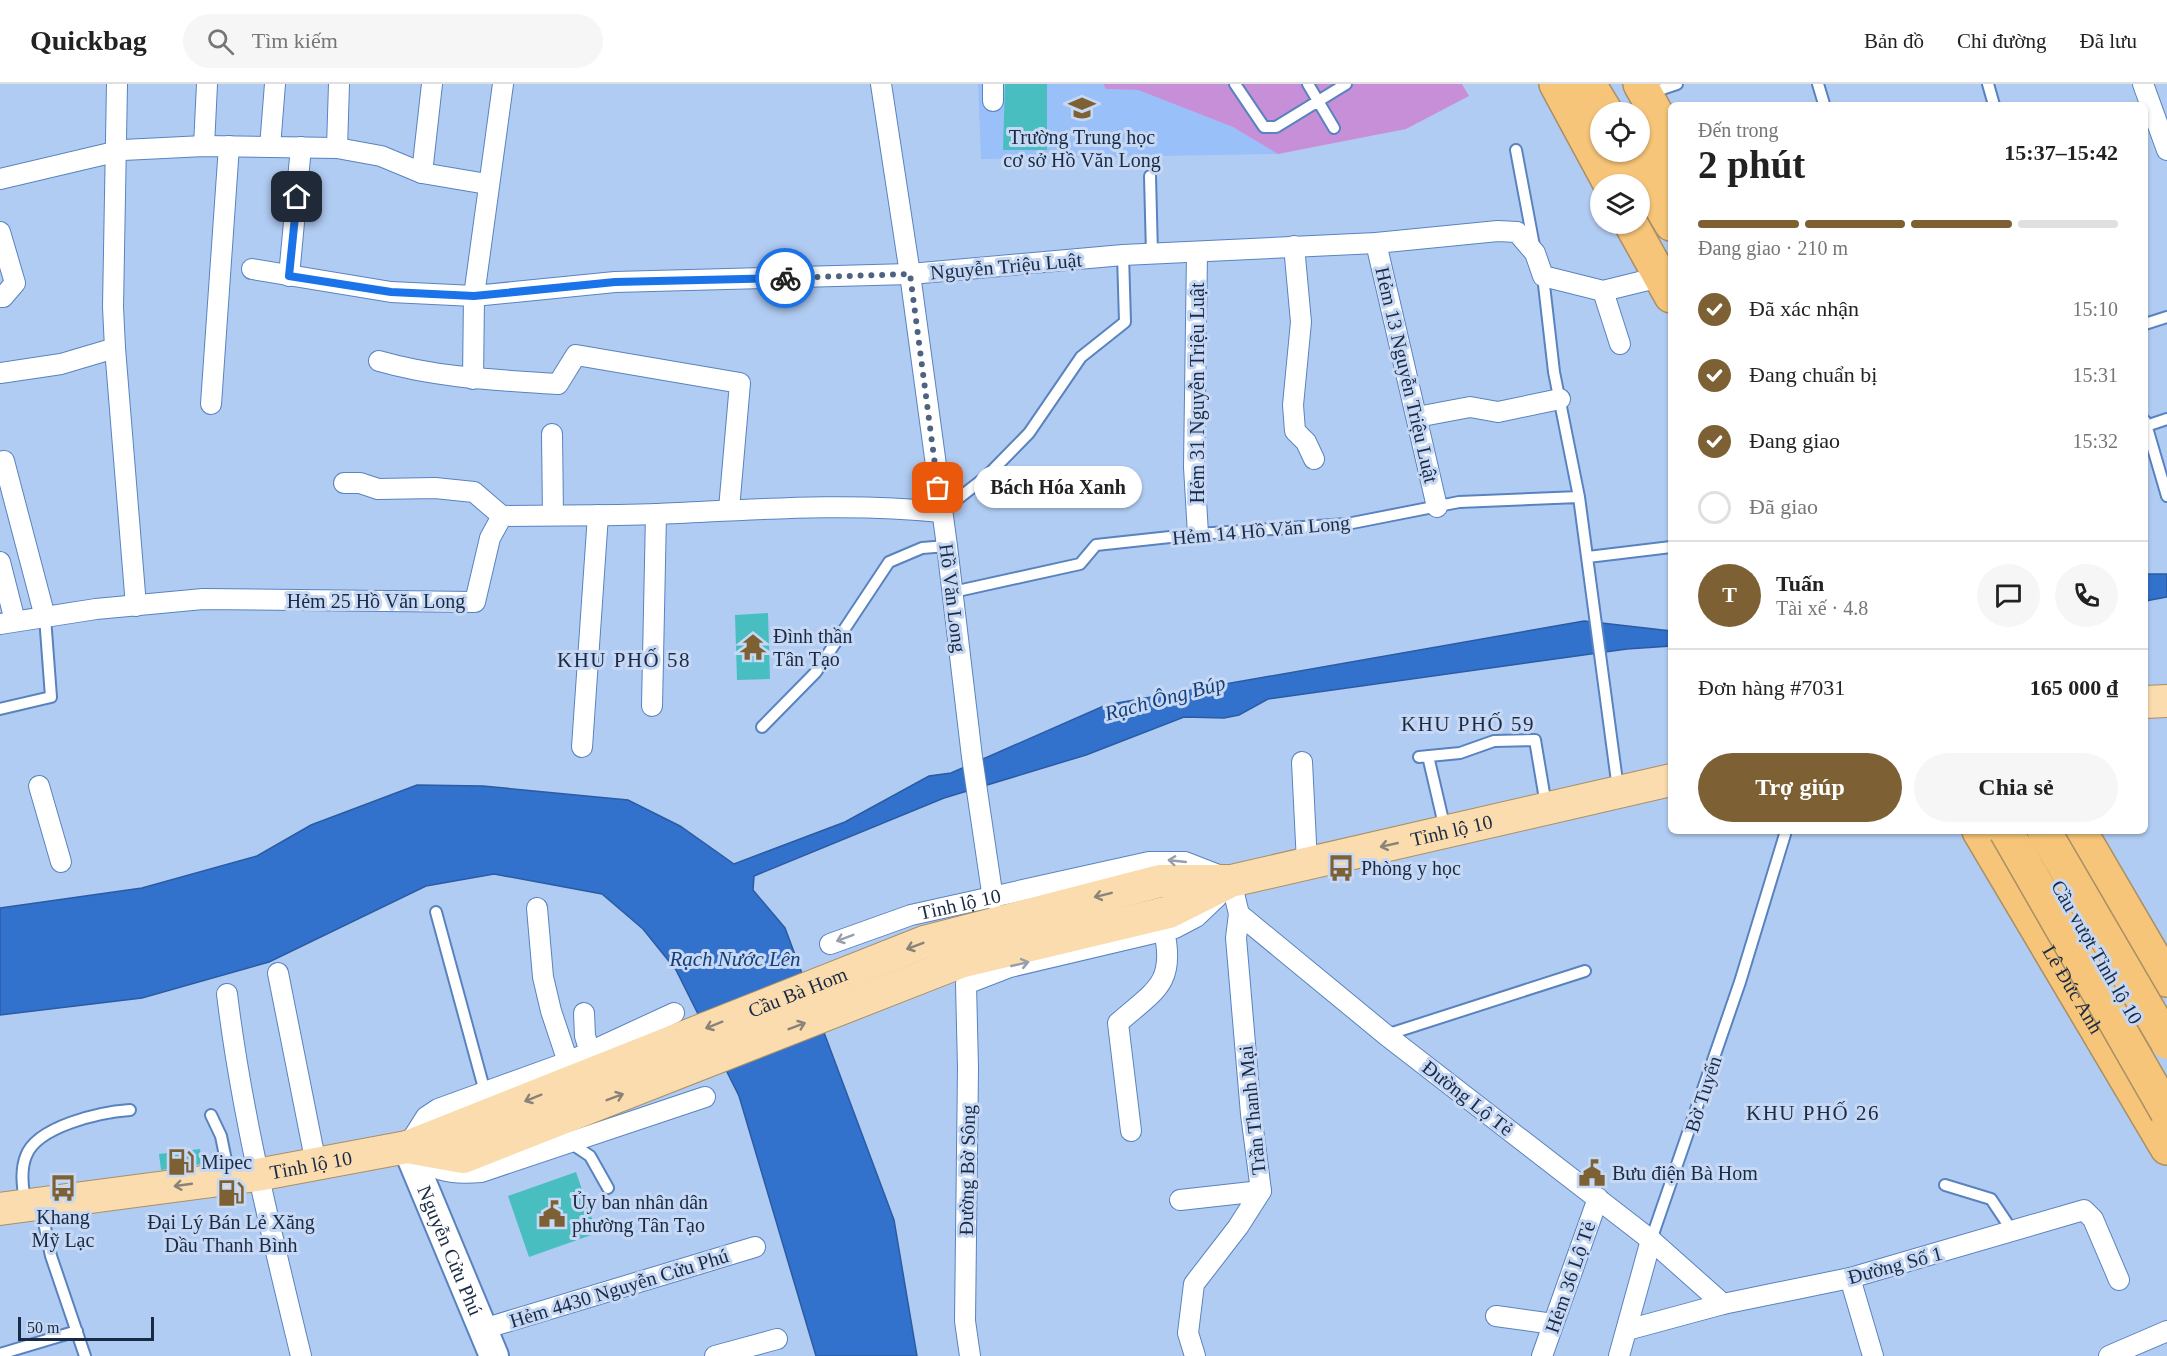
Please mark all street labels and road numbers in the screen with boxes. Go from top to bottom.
street label: Nguyễn Triệu Luật [929,248,1083,285]
street label: Hẻm 13 Nguyễn Triệu Luật [1370,265,1443,486]
street label: Hẻm 31 Nguyễn Triệu Luật [1186,282,1209,504]
street label: Hẻm 14 Hồ Văn Long [1171,511,1351,550]
street label: Hồ Văn Long [934,542,971,654]
street label: Hẻm 25 Hồ Văn Long [287,590,465,613]
street label: Tỉnh lộ 10 [1408,810,1495,850]
street label: Cầu vượt Tỉnh lộ 10 [2047,876,2147,1028]
street label: Tỉnh lộ 10 [917,884,1003,924]
street label: Lê Đức Anh [2038,941,2107,1037]
street label: Cầu Bà Hom [745,962,851,1022]
street label: Trần Thanh Mại [1234,1044,1270,1176]
street label: Bờ Tuyến [1680,1053,1727,1135]
street label: Đường Lộ Tẻ [1418,1056,1518,1141]
street label: Đường Bờ Sông [955,1104,980,1236]
street label: Tỉnh lộ 10 [268,1146,354,1183]
street label: Nguyễn Cửu Phú [413,1182,487,1319]
street label: Hẻm 36 Lộ Tẻ [1541,1218,1599,1336]
street label: Đường Số 1 [1845,1242,1945,1289]
street label: Hẻm 4430 Nguyễn Cửu Phú [507,1244,731,1333]

